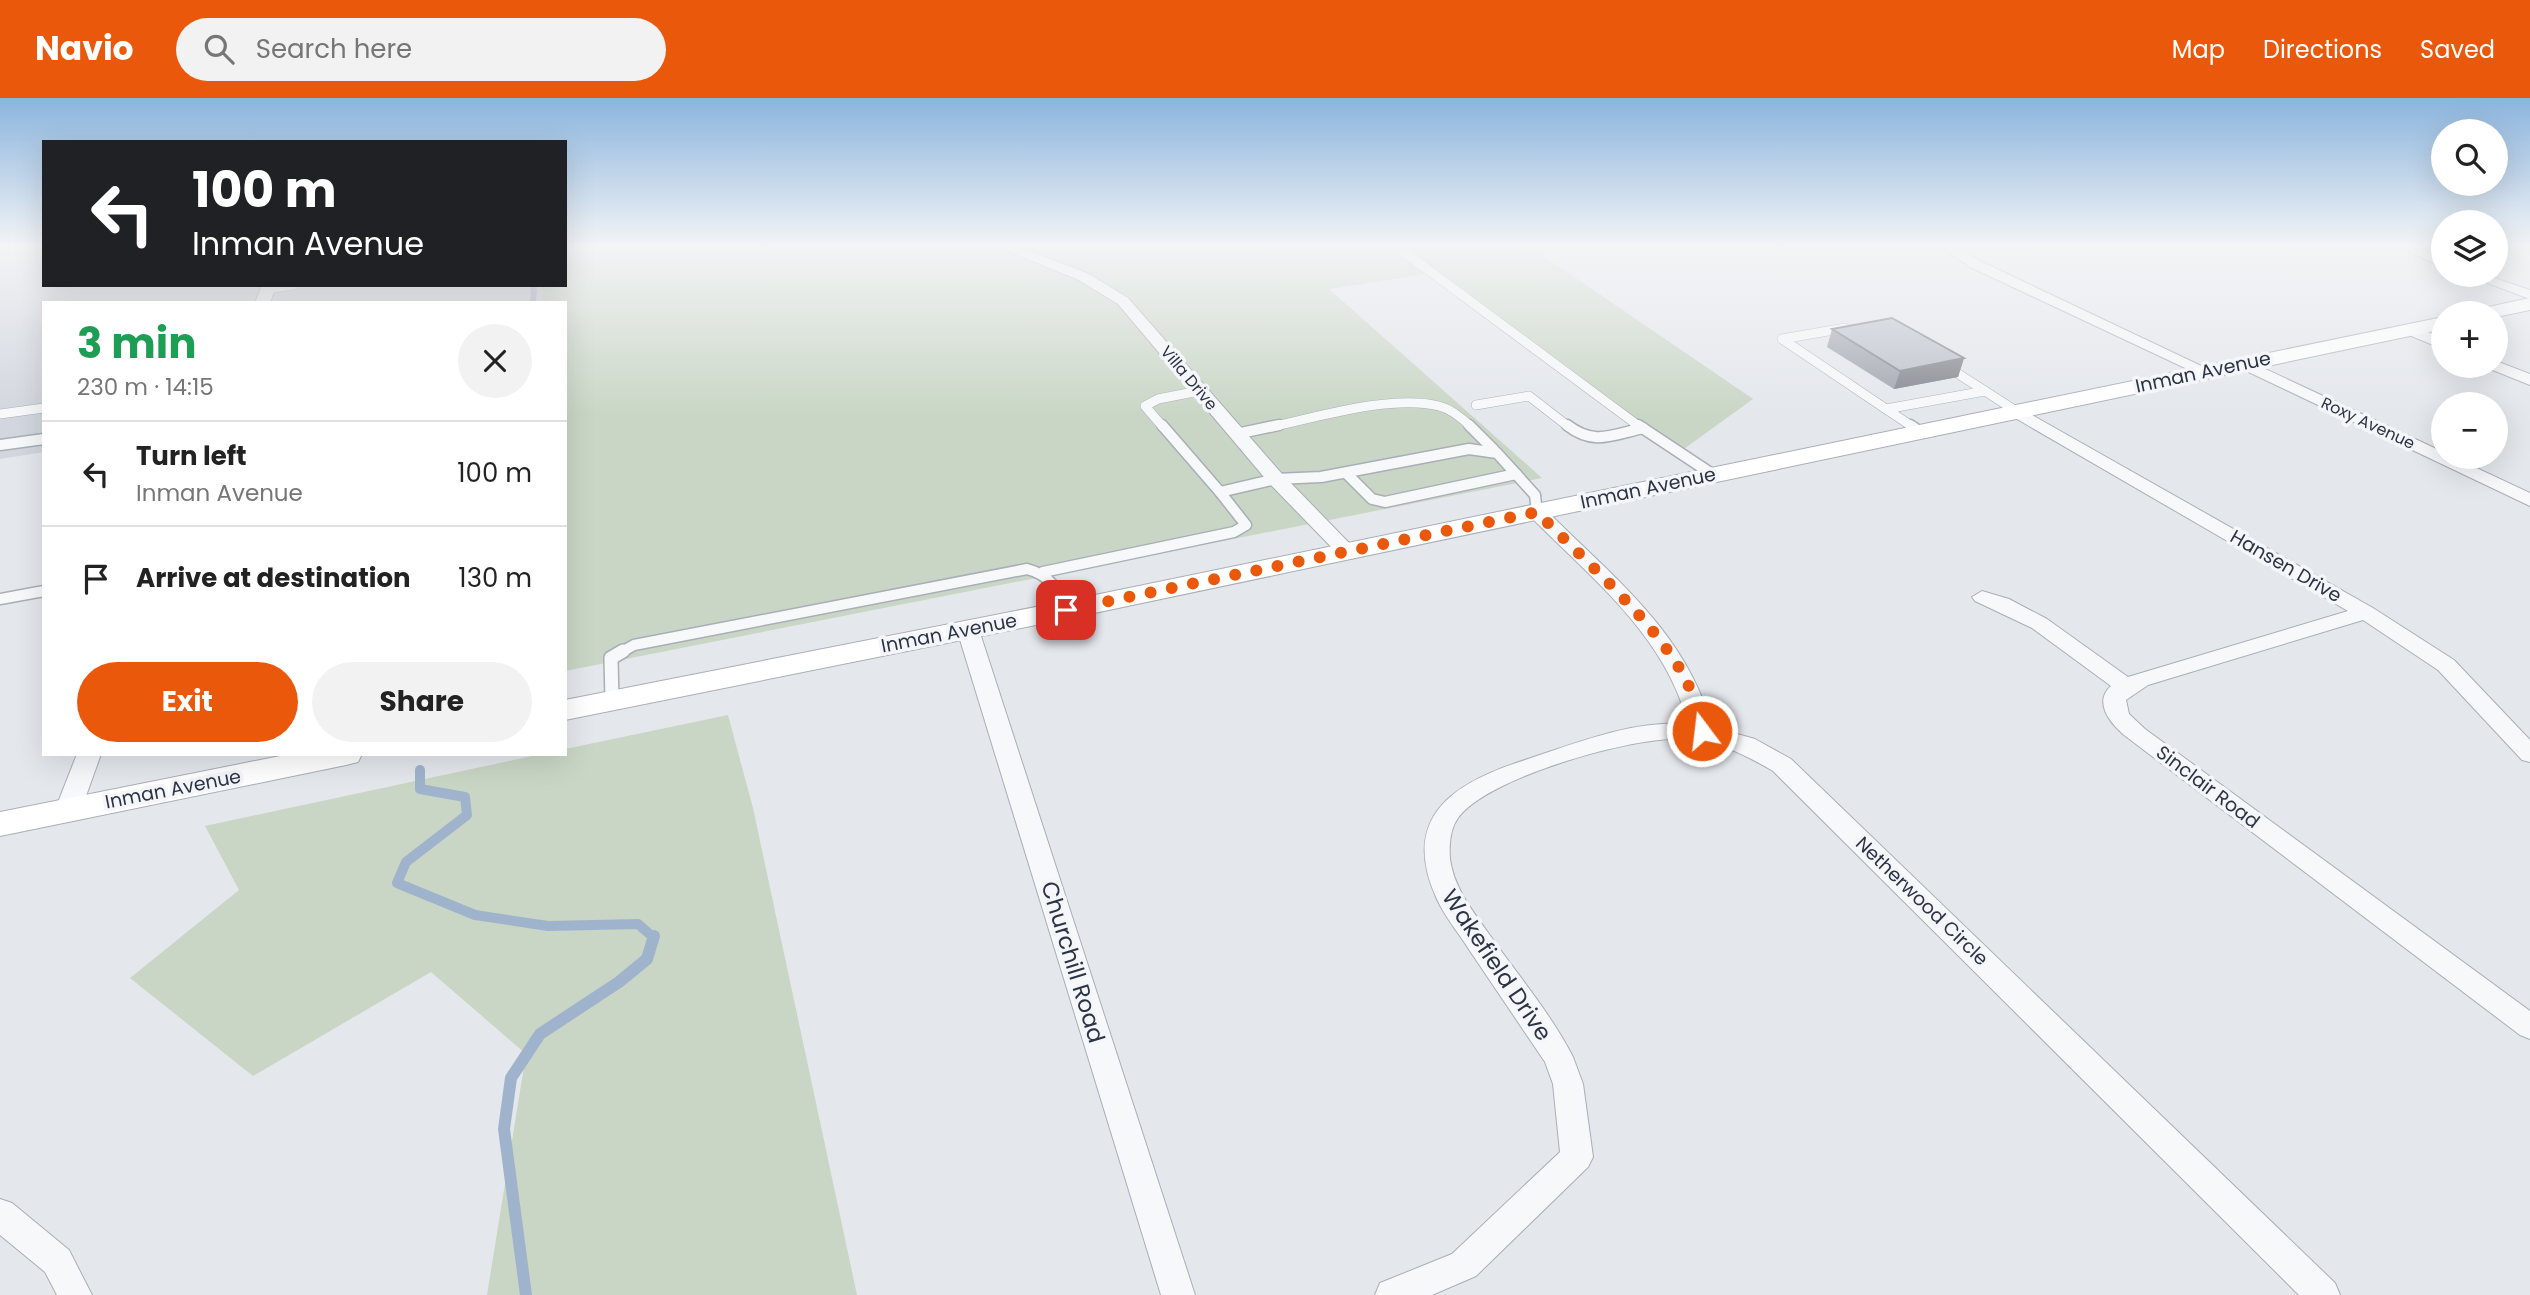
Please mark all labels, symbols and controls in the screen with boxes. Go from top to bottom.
search box [176,18,666,81]
text: Navio [35,25,134,72]
icon: search [200,30,238,68]
text: Search here [256,31,412,67]
text: Map [2172,33,2225,66]
text: Directions [2263,33,2382,66]
text: Saved [2420,33,2495,66]
map controls [2431,119,2508,469]
button: search [2431,119,2508,196]
text: 100 m [192,156,337,224]
icon: left [77,168,168,259]
button: layers [2431,210,2508,287]
text: Inman Avenue [192,221,424,266]
button: + [2431,301,2508,378]
text: 3 min [77,314,197,373]
button: close [458,324,532,398]
street label: Villa Drive [1155,341,1223,415]
street label: Inman Avenue [2133,344,2273,400]
text: 230 m · 14:15 [77,371,214,403]
street label: Roxy Avenue [2317,391,2419,455]
button: − [2431,392,2508,469]
text: Turn left [136,438,247,474]
icon: left [77,455,115,493]
text: 100 m [457,455,532,491]
street label: Inman Avenue [1578,460,1718,516]
text: Inman Avenue [136,477,303,509]
street label: Hansen Drive [2225,523,2347,609]
icon: arrive [77,560,115,598]
text: Arrive at destination [136,560,411,596]
text: 130 m [458,560,532,596]
pin [1036,580,1096,640]
icon: arrive [1047,591,1085,629]
street label: Inman Avenue [879,607,1019,659]
button: Exit [77,662,298,742]
button: Share [312,662,532,742]
position arrow [1665,694,1739,768]
street label: Sinclair Road [2151,739,2265,835]
street label: Inman Avenue [103,763,243,815]
street label: Netherwood Circle [1850,830,1994,972]
street label: Churchill Road [1033,877,1113,1047]
street label: Wakefield Drive [1434,883,1560,1047]

